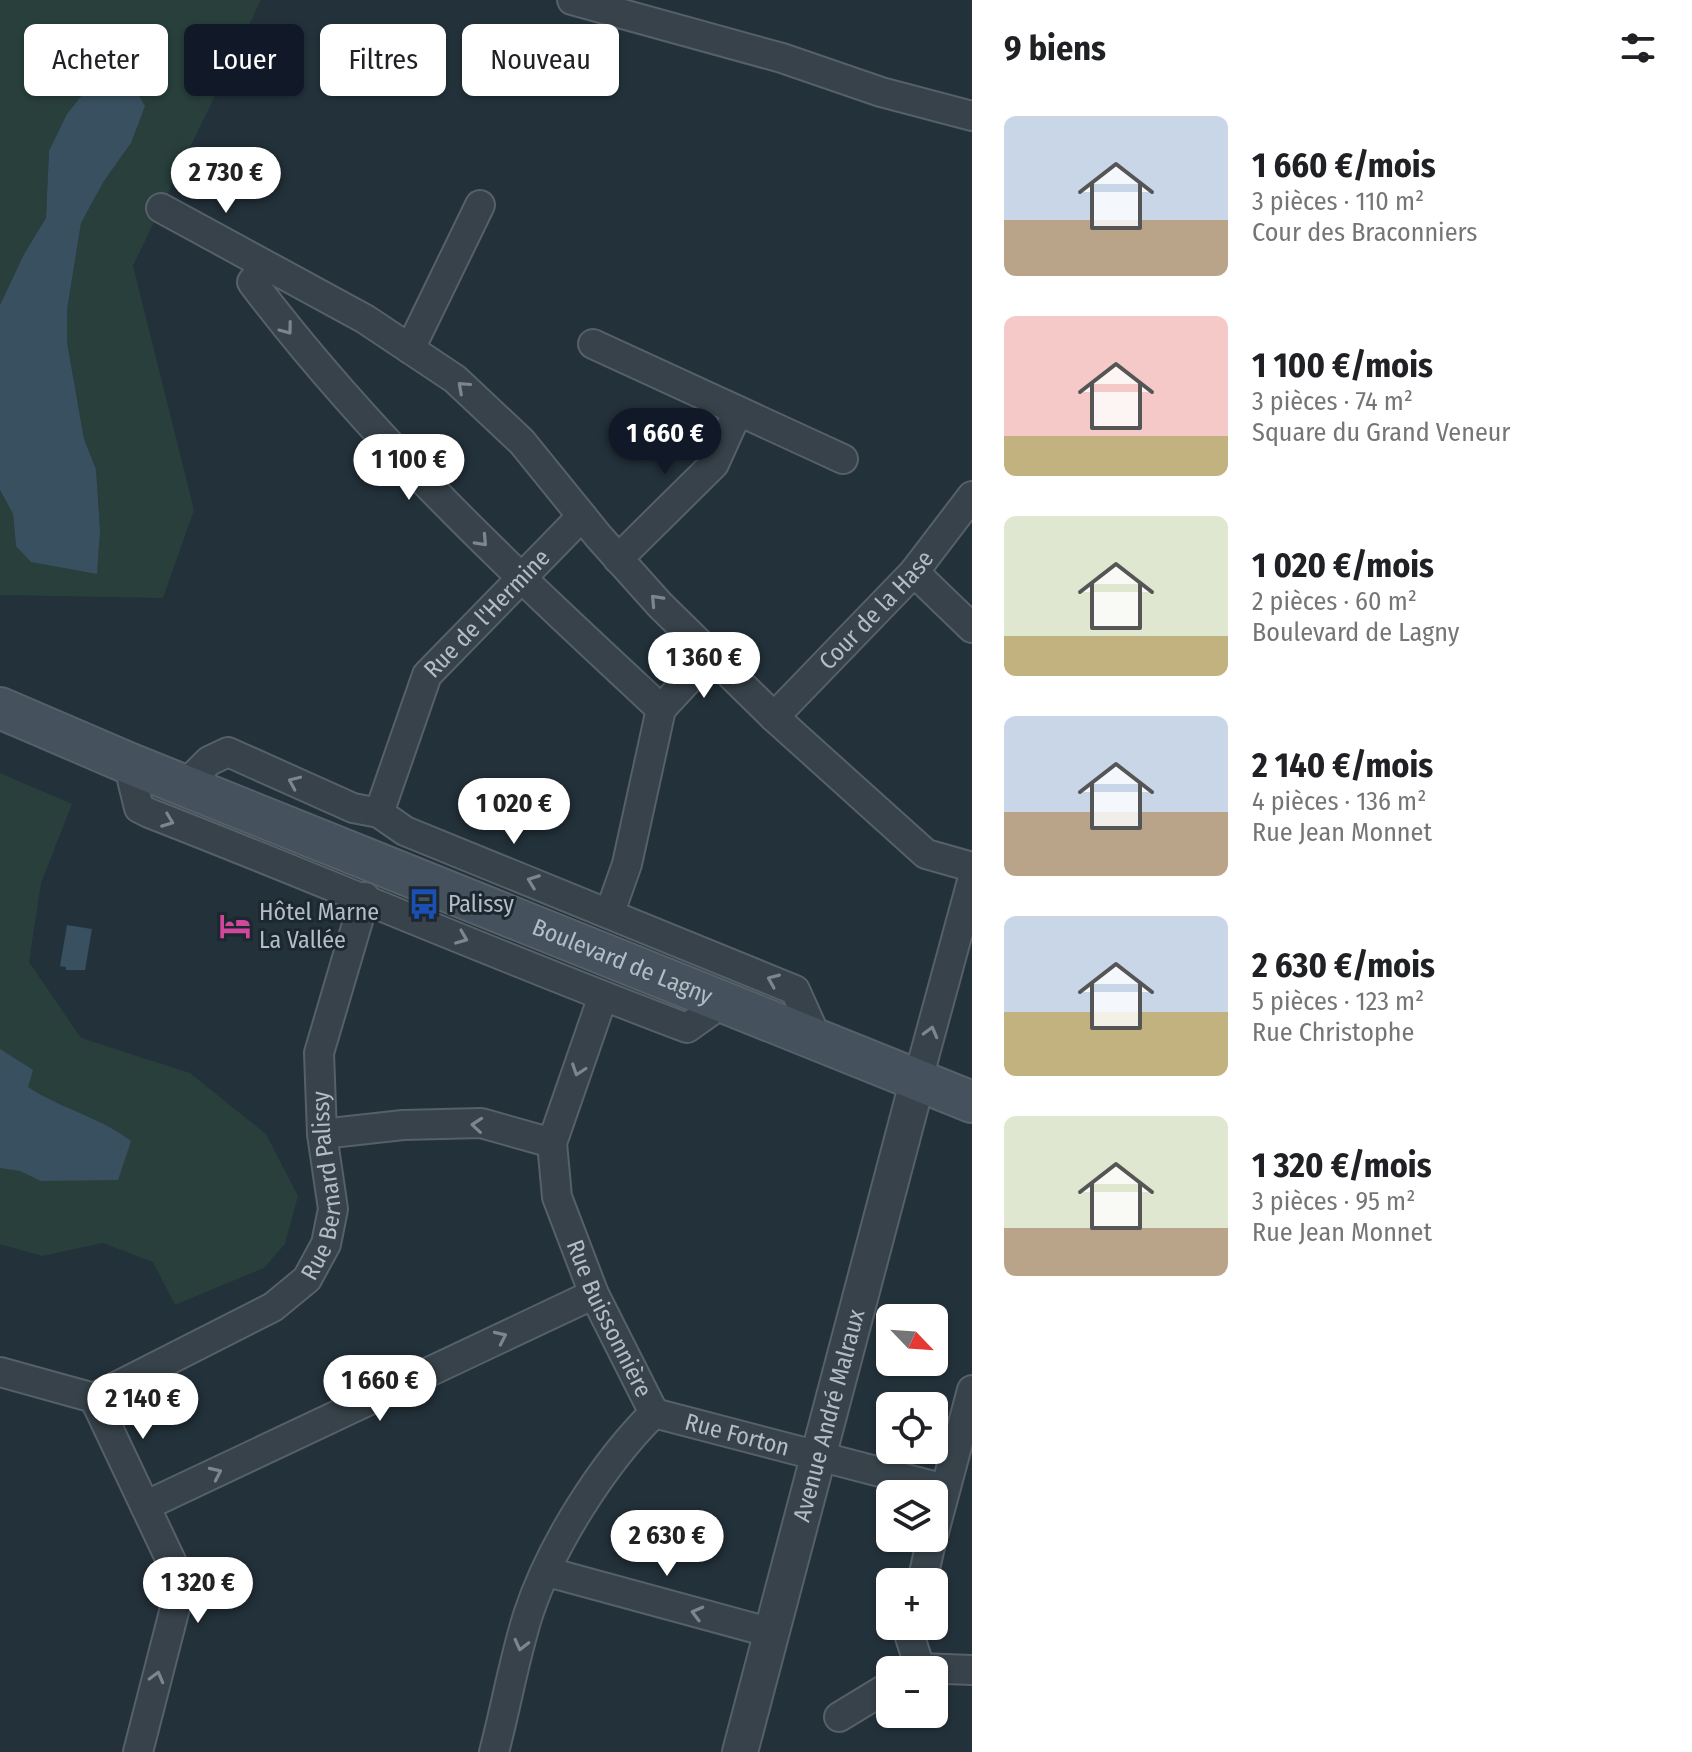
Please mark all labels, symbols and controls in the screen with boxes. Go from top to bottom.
chip: Acheter [24,24,168,96]
chip: Louer [184,24,304,96]
chip: Filtres [320,24,446,96]
chip: Nouveau [462,24,619,96]
icon: filters [1616,26,1660,70]
text: 9 biens [1004,28,1106,69]
text: 1 660 €/mois [1252,145,1436,186]
pin: 2 730 € [152,147,300,215]
icon: home [1068,148,1164,244]
text: 2 730 € [189,157,263,188]
text: 3 pièces · 110 m² [1252,186,1424,217]
text: Cour des Braconniers [1252,217,1477,248]
one-way arrow [277,320,292,335]
text: 1 100 €/mois [1252,345,1433,386]
icon: home [1068,348,1164,444]
one-way arrow [457,382,472,396]
text: 3 pièces · 74 m² [1252,386,1413,417]
pin: 1 660 € [591,408,739,476]
text: Square du Grand Veneur [1252,417,1510,448]
text: 1 660 € [626,418,704,449]
pin: 1 100 € [335,434,483,502]
text: 1 100 € [371,444,447,475]
one-way arrow [473,531,487,546]
street label: Rue de l'Hermine [418,543,556,683]
street label: Cour de la Hase [814,545,939,675]
text: 1 020 €/mois [1252,545,1434,586]
icon: home [1068,548,1164,644]
text: 2 pièces · 60 m² [1252,586,1417,617]
one-way arrow [650,595,665,609]
text: Boulevard de Lagny [1252,617,1459,648]
pin: 1 360 € [630,632,778,700]
text: 1 360 € [666,642,742,673]
text: 2 140 €/mois [1252,745,1433,786]
icon: home [1068,748,1164,844]
one-way arrow [288,776,302,792]
pin: 1 020 € [440,778,588,846]
text: 4 pièces · 136 m² [1252,786,1426,817]
text: 1 020 € [476,788,552,819]
one-way arrow [160,811,174,828]
text: Rue Jean Monnet [1252,817,1432,848]
one-way arrow [527,874,541,891]
bus stop icon: Palissy [407,887,441,921]
place label: Palissy [448,890,514,918]
place label: Hôtel Marne La Vallée [259,898,379,954]
hotel icon: Hôtel Marne La Vallée [218,909,252,943]
street label: Boulevard de Lagny [528,913,717,1010]
one-way arrow [453,928,468,944]
text: 2 630 €/mois [1252,945,1435,986]
icon: home [1068,948,1164,1044]
one-way arrow [767,974,781,990]
text: 5 pièces · 123 m² [1252,986,1424,1017]
text: Rue Christophe [1252,1017,1414,1048]
one-way arrow [921,1025,938,1039]
one-way arrow [571,1062,587,1076]
street label: Rue Bernard Palissy [295,1090,347,1285]
one-way arrow [470,1117,483,1134]
text: 1 320 €/mois [1252,1145,1432,1186]
icon: home [1068,1148,1164,1244]
text: 3 pièces · 95 m² [1252,1186,1415,1217]
text: Rue Jean Monnet [1252,1217,1432,1248]
street label: Rue Buissonnière [561,1236,658,1402]
north arrow [876,1304,948,1376]
map controls [876,1304,948,1728]
street label: Avenue André Malraux [787,1306,871,1525]
one-way arrow [493,1331,507,1347]
pin: 1 660 € [306,1355,454,1423]
text: 1 660 € [341,1365,419,1396]
pin: 2 140 € [69,1373,217,1441]
text: 2 140 € [105,1383,181,1414]
button: locate [876,1392,948,1464]
street label: Rue Forton [682,1408,792,1462]
one-way arrow [207,1467,222,1483]
button: layers [876,1480,948,1552]
pin: 2 630 € [593,1510,741,1578]
text: 2 630 € [629,1520,705,1551]
pin: 1 320 € [124,1557,272,1625]
text: 1 320 € [161,1567,235,1598]
button: + [876,1568,948,1640]
one-way arrow [690,1605,704,1622]
one-way arrow [513,1637,530,1651]
button: − [876,1656,948,1728]
one-way arrow [148,1670,165,1684]

